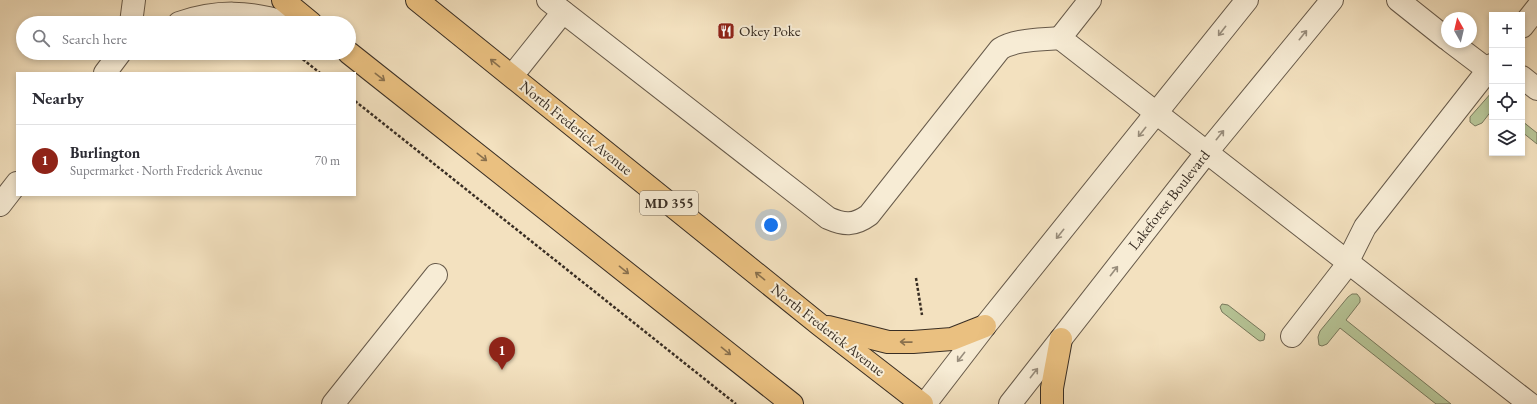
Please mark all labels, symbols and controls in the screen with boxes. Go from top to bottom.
north arrow [1441,12,1477,48]
map controls [1489,12,1525,156]
button: + [1489,12,1525,48]
search box [16,16,356,60]
restaurant icon: Okey Poke [716,21,736,41]
place label: Okey Poke [739,21,801,40]
one-way arrow [1218,25,1227,36]
icon: search [30,27,52,49]
text: Search here [62,29,127,48]
one-way arrow [1298,30,1307,40]
button: − [1489,48,1525,84]
one-way arrow [490,58,501,67]
one-way arrow [374,73,385,81]
street label: North Frederick Avenue [516,76,637,179]
button: locate [1489,84,1525,120]
text: Nearby [32,87,84,109]
button: layers [1489,120,1525,156]
one-way arrow [1137,127,1146,138]
one-way arrow [1216,130,1225,141]
text: Burlington [70,143,140,162]
street label: Lakeforest Boulevard [1124,146,1214,253]
text: 1 [42,152,48,169]
text: 70 m [315,152,340,169]
one-way arrow [476,153,487,162]
text: Supermarket · North Frederick Avenue [70,162,263,179]
road number: MD 355 [640,191,698,215]
your location [761,215,781,235]
one-way arrow [1056,228,1064,239]
one-way arrow [1110,265,1119,276]
one-way arrow [619,266,630,275]
one-way arrow [754,272,765,280]
street label: North Frederick Avenue [768,279,889,380]
pin: 1 [489,337,515,370]
one-way arrow [900,338,913,346]
one-way arrow [720,347,731,356]
one-way arrow [957,351,966,362]
one-way arrow [1030,368,1039,379]

